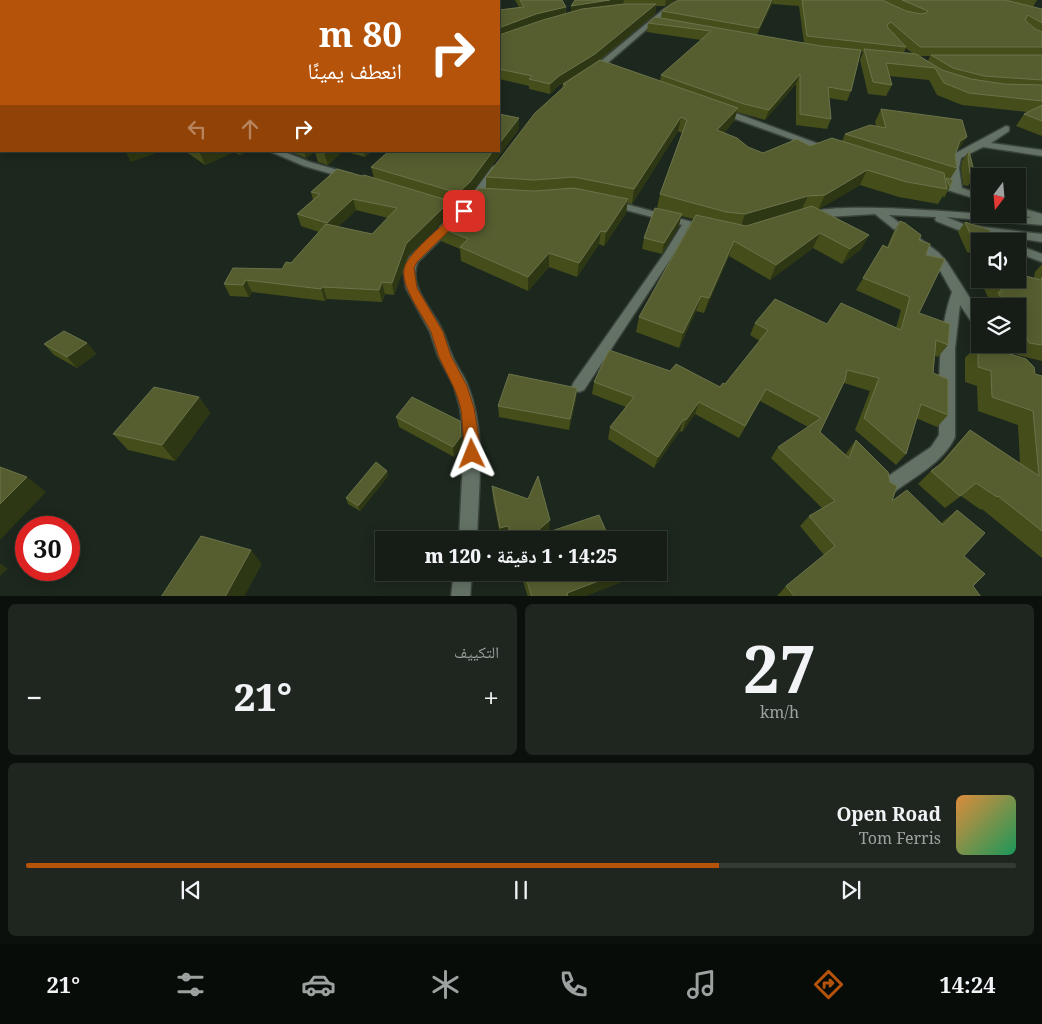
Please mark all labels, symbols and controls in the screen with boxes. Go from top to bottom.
text: 80 m [319,10,402,57]
icon: right [420,20,485,85]
text: انعطف يمينًا [308,55,402,85]
icon: left [183,115,211,143]
icon: ahead [236,115,264,143]
icon: right [289,115,317,143]
north arrow [971,168,1026,222]
map controls [971,168,1026,353]
pin [443,190,485,232]
icon: arrive [450,197,478,225]
button: sound [971,233,1026,288]
button: layers [971,298,1026,353]
position arrow [445,427,497,479]
speed limit sign: 30 [15,516,80,581]
text: 14:25 · 1 دقيقة · 120 m [425,543,617,569]
text: 27 [743,624,816,712]
text: التكييف [454,641,499,663]
text: 21° [234,670,292,722]
text: − [26,678,42,716]
text: + [483,678,499,716]
text: km/h [760,701,799,723]
text: Open Road [836,801,941,827]
text: Tom Ferris [859,827,941,849]
icon: previous [177,876,205,904]
icon: pause [507,876,535,904]
icon: next [837,876,865,904]
icon: filters [173,967,208,1002]
icon: car [301,967,336,1002]
icon: climate [428,967,463,1002]
icon: phone [556,967,591,1002]
icon: music [684,967,719,1002]
icon: directions [811,967,846,1002]
text: 21° [46,969,80,999]
text: 14:24 [939,969,996,999]

